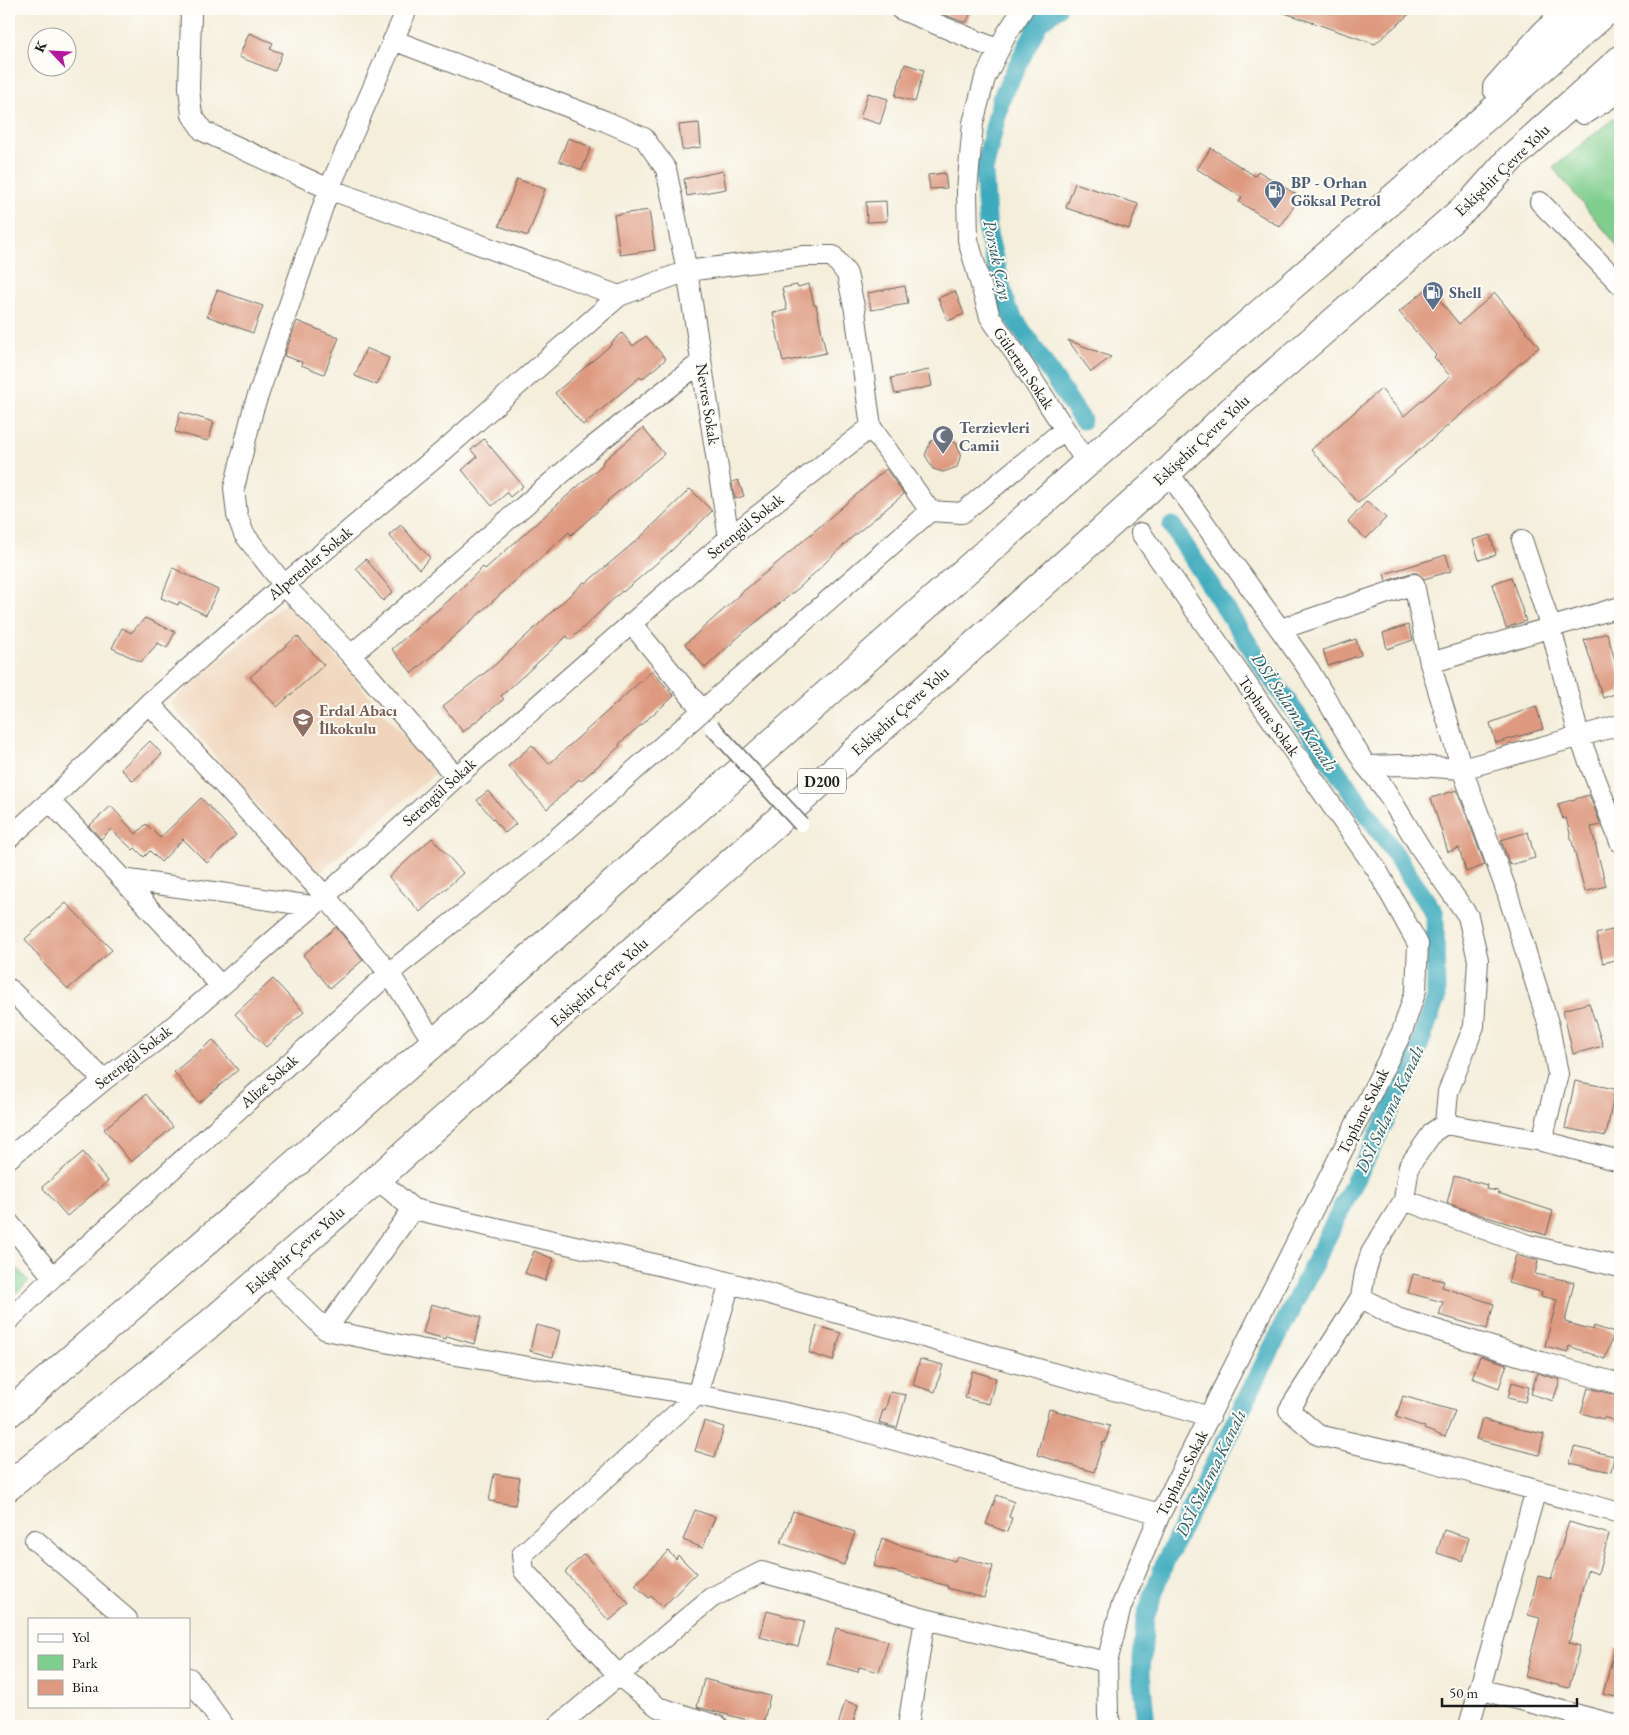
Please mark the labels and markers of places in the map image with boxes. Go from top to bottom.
place label: BP - Orhan Göksal Petrol [1291,172,1381,211]
fuel station icon: BP - Orhan Göksal Petrol [1263,179,1287,210]
fuel station icon: Shell [1421,280,1445,311]
place label: Shell [1449,282,1482,303]
place label: Terzievleri Camii [959,417,1030,456]
mosque icon: Terzievleri Camii [931,424,955,455]
place label: Erdal Abacı İlkokulu [319,700,398,739]
school or university icon: Erdal Abacı İlkokulu [291,707,315,738]

